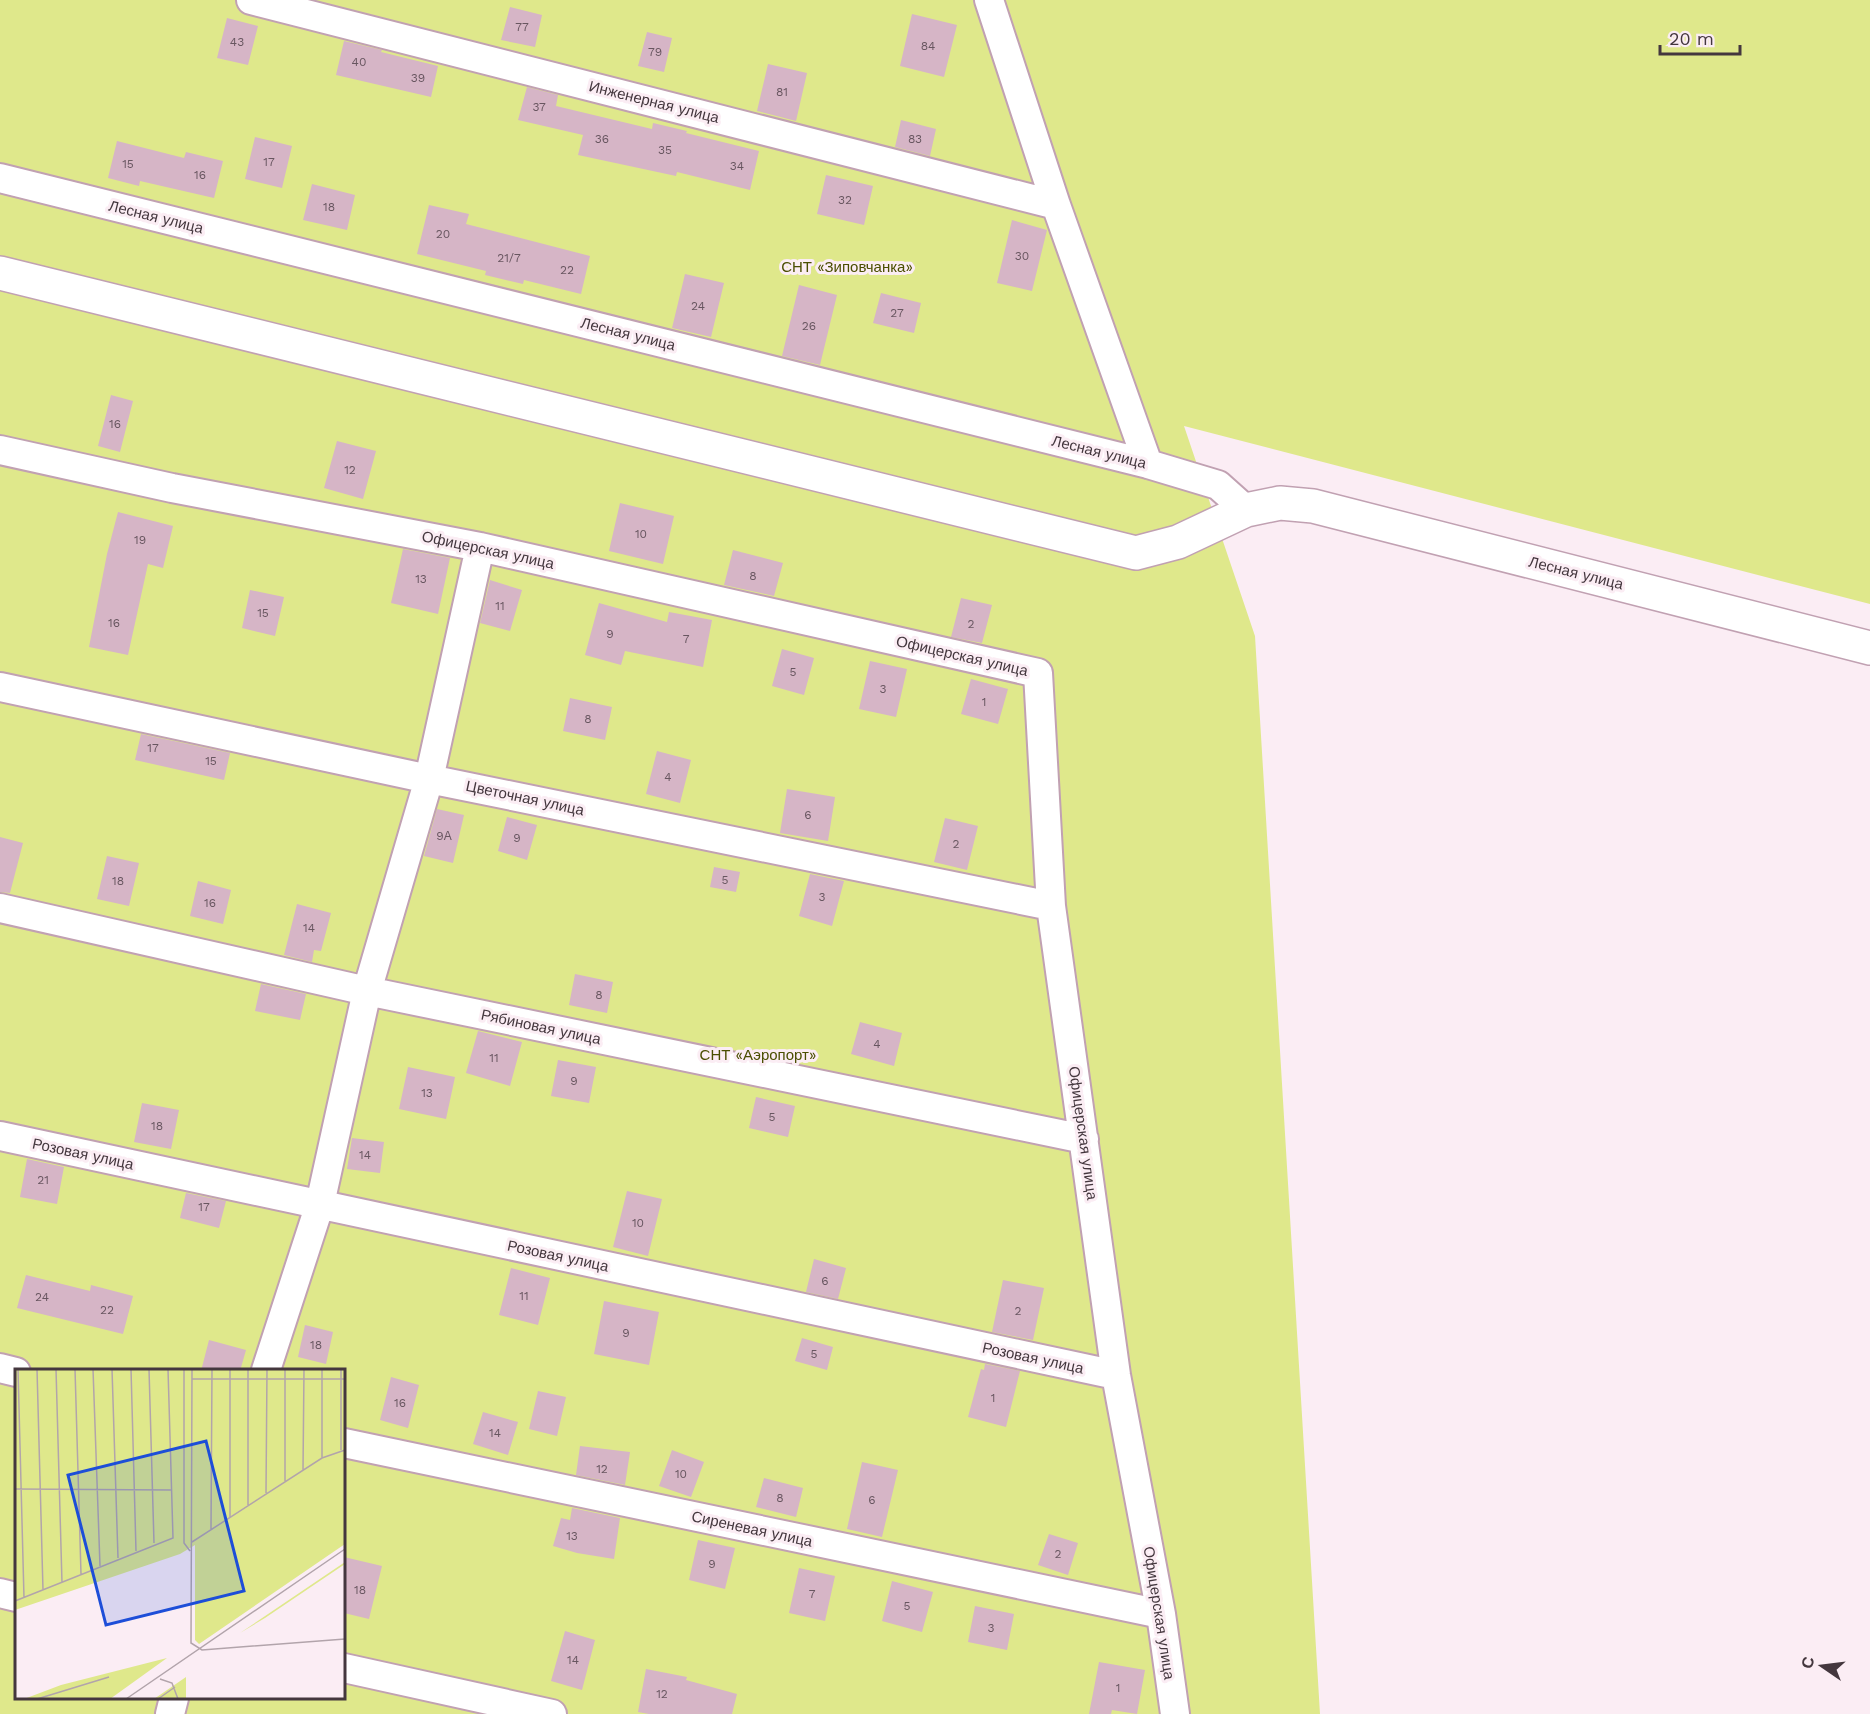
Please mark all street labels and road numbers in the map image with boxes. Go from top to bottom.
street label: Инженерная улица [587,77,722,127]
street label: Лесная улица [107,197,206,238]
street label: Лесная улица [579,314,678,355]
street label: Лесная улица [1050,432,1149,473]
street label: Офицерская улица [420,527,556,573]
street label: Лесная улица [1527,553,1626,594]
street label: Офицерская улица [894,632,1030,680]
street label: Цветочная улица [464,777,586,819]
street label: Рябиновая улица [480,1006,603,1049]
street label: Офицерская улица [1065,1065,1101,1202]
street label: Розовая улица [31,1134,136,1174]
street label: Розовая улица [506,1236,611,1276]
street label: Розовая улица [981,1338,1086,1378]
street label: Сиреневая улица [690,1507,815,1551]
street label: Офицерская улица [1140,1545,1179,1682]

